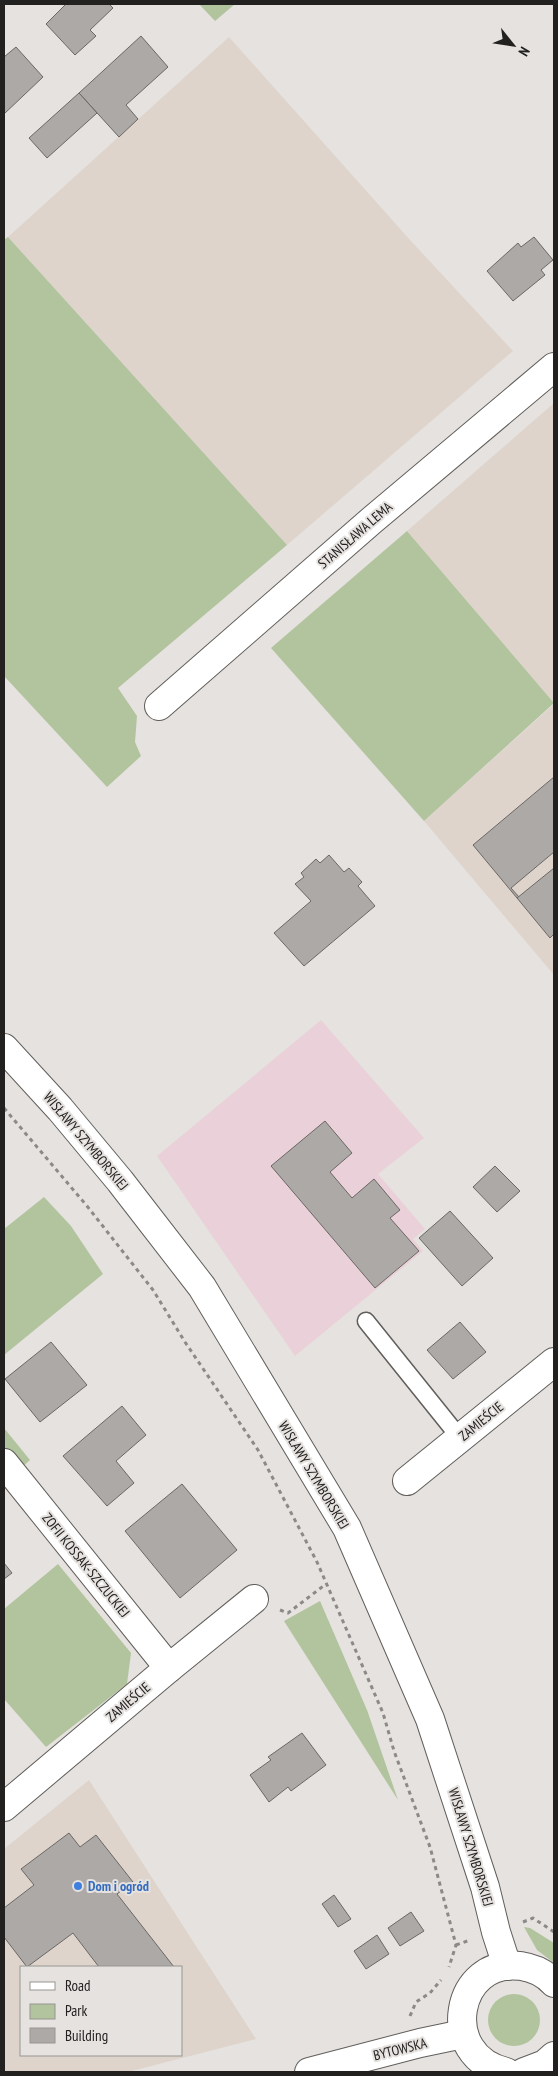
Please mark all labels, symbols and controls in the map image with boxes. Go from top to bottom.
north arrow [488,20,538,70]
text: N [515,44,534,59]
street label: STANISŁAWA LEMA [314,498,396,572]
street label: WISŁAWY SZYMBORSKIEJ [40,1088,132,1194]
street label: ZAMIEŚCIE [455,1398,507,1444]
street label: WISŁAWY SZYMBORSKIEJ [275,1418,353,1532]
street label: ZOFII KOSSAK-SZCZUCKIEJ [38,1509,134,1621]
street label: ZAMIEŚCIE [102,1678,154,1726]
street label: WISŁAWY SZYMBORSKIEJ [444,1786,498,1908]
place label: Dom i ogród [88,1877,149,1895]
marker: Dom i ogród [72,1880,84,1892]
legend [20,1966,182,2056]
text: Road [65,1976,91,1995]
text: Park [65,2001,87,2020]
text: Building [65,2026,108,2045]
street label: BYTOWSKA [371,2034,429,2064]

